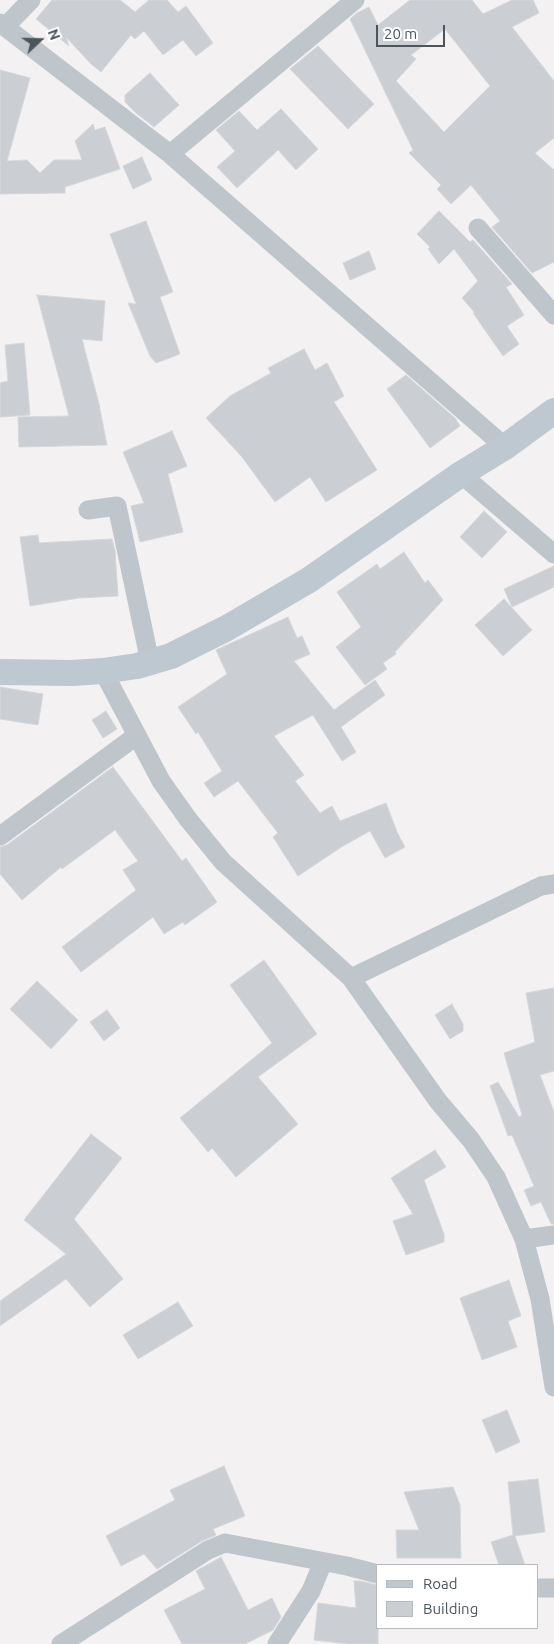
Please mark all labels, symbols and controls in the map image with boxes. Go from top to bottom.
north arrow [15,15,65,65]
scale bar [379,15,448,47]
text: 20 m [384,25,417,42]
text: N [45,27,63,42]
legend [376,1564,539,1629]
text: Road [423,1575,458,1592]
text: Building [423,1600,478,1617]

